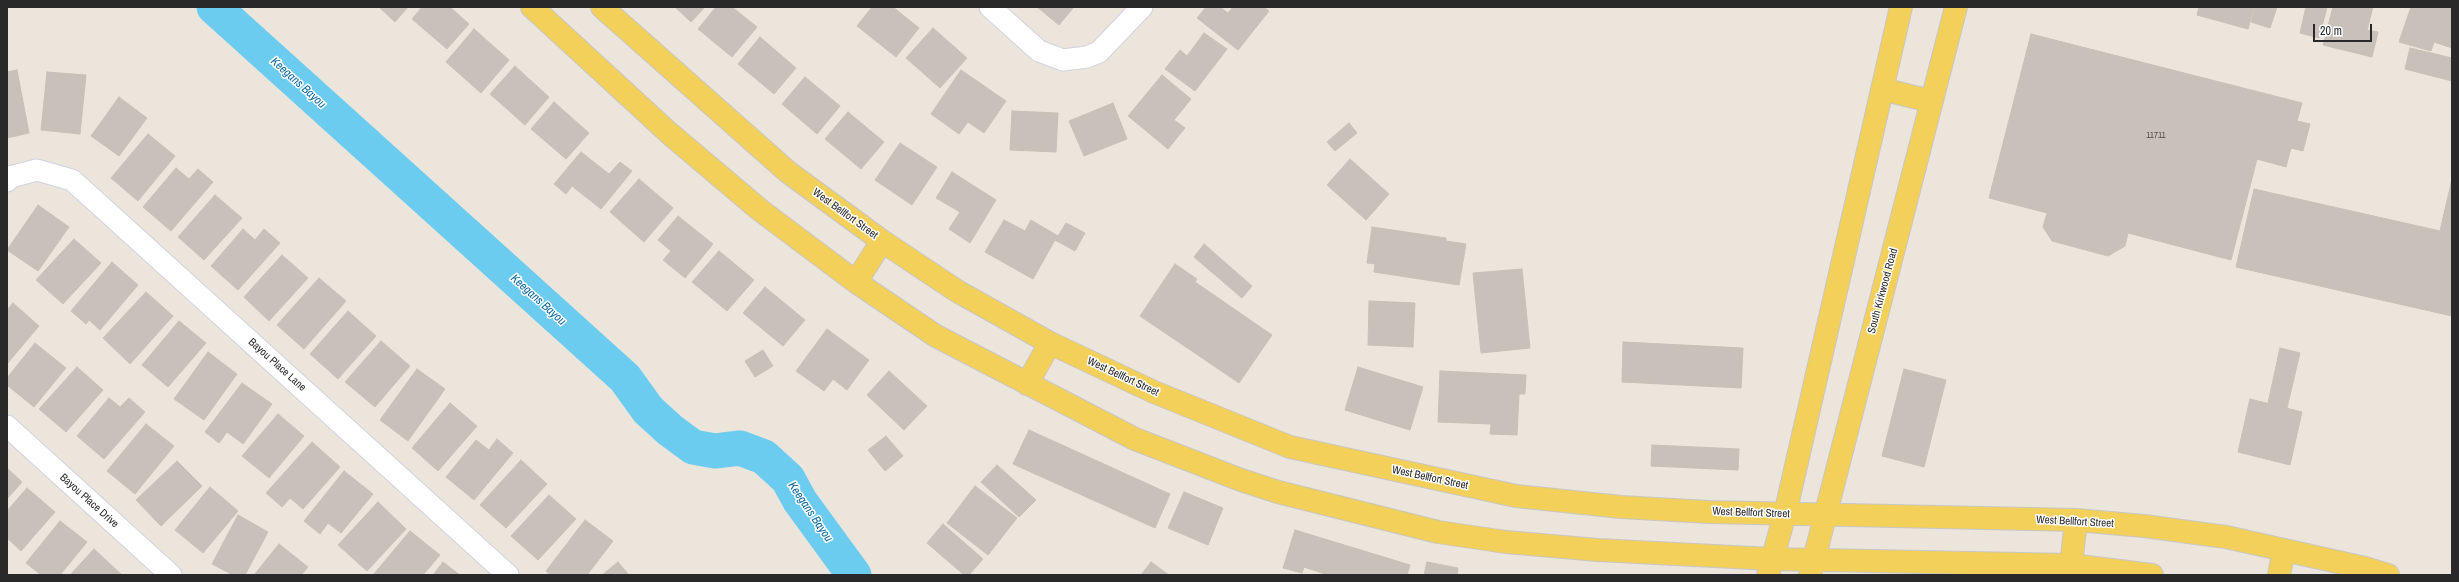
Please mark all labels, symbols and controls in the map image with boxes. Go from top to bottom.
scale bar [2315,16,2374,42]
text: 20 m [2320,23,2342,39]
water label: Keegans Bayou [267,54,329,112]
house number: 11711 [2146,131,2166,141]
street label: West Bellfort Street [810,186,880,242]
street label: South Kirkwood Road [1865,247,1901,335]
water label: Keegans Bayou [507,271,569,329]
street label: Bayou Place Lane [245,336,309,394]
street label: West Bellfort Street [1085,355,1161,399]
street label: West Bellfort Street [1391,463,1469,493]
street label: Bayou Place Drive [57,471,121,531]
water label: Keegans Bayou [785,479,835,545]
street label: West Bellfort Street [1712,505,1790,521]
street label: West Bellfort Street [2036,513,2114,531]

